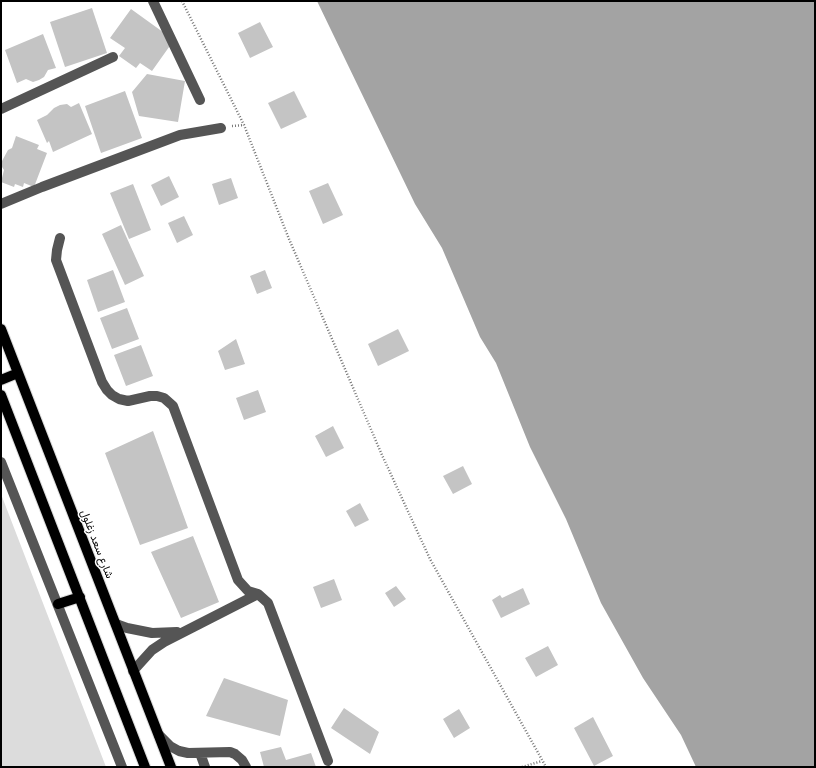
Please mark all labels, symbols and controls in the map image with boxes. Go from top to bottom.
street label: شارع سعد زغلول [78,508,116,580]

